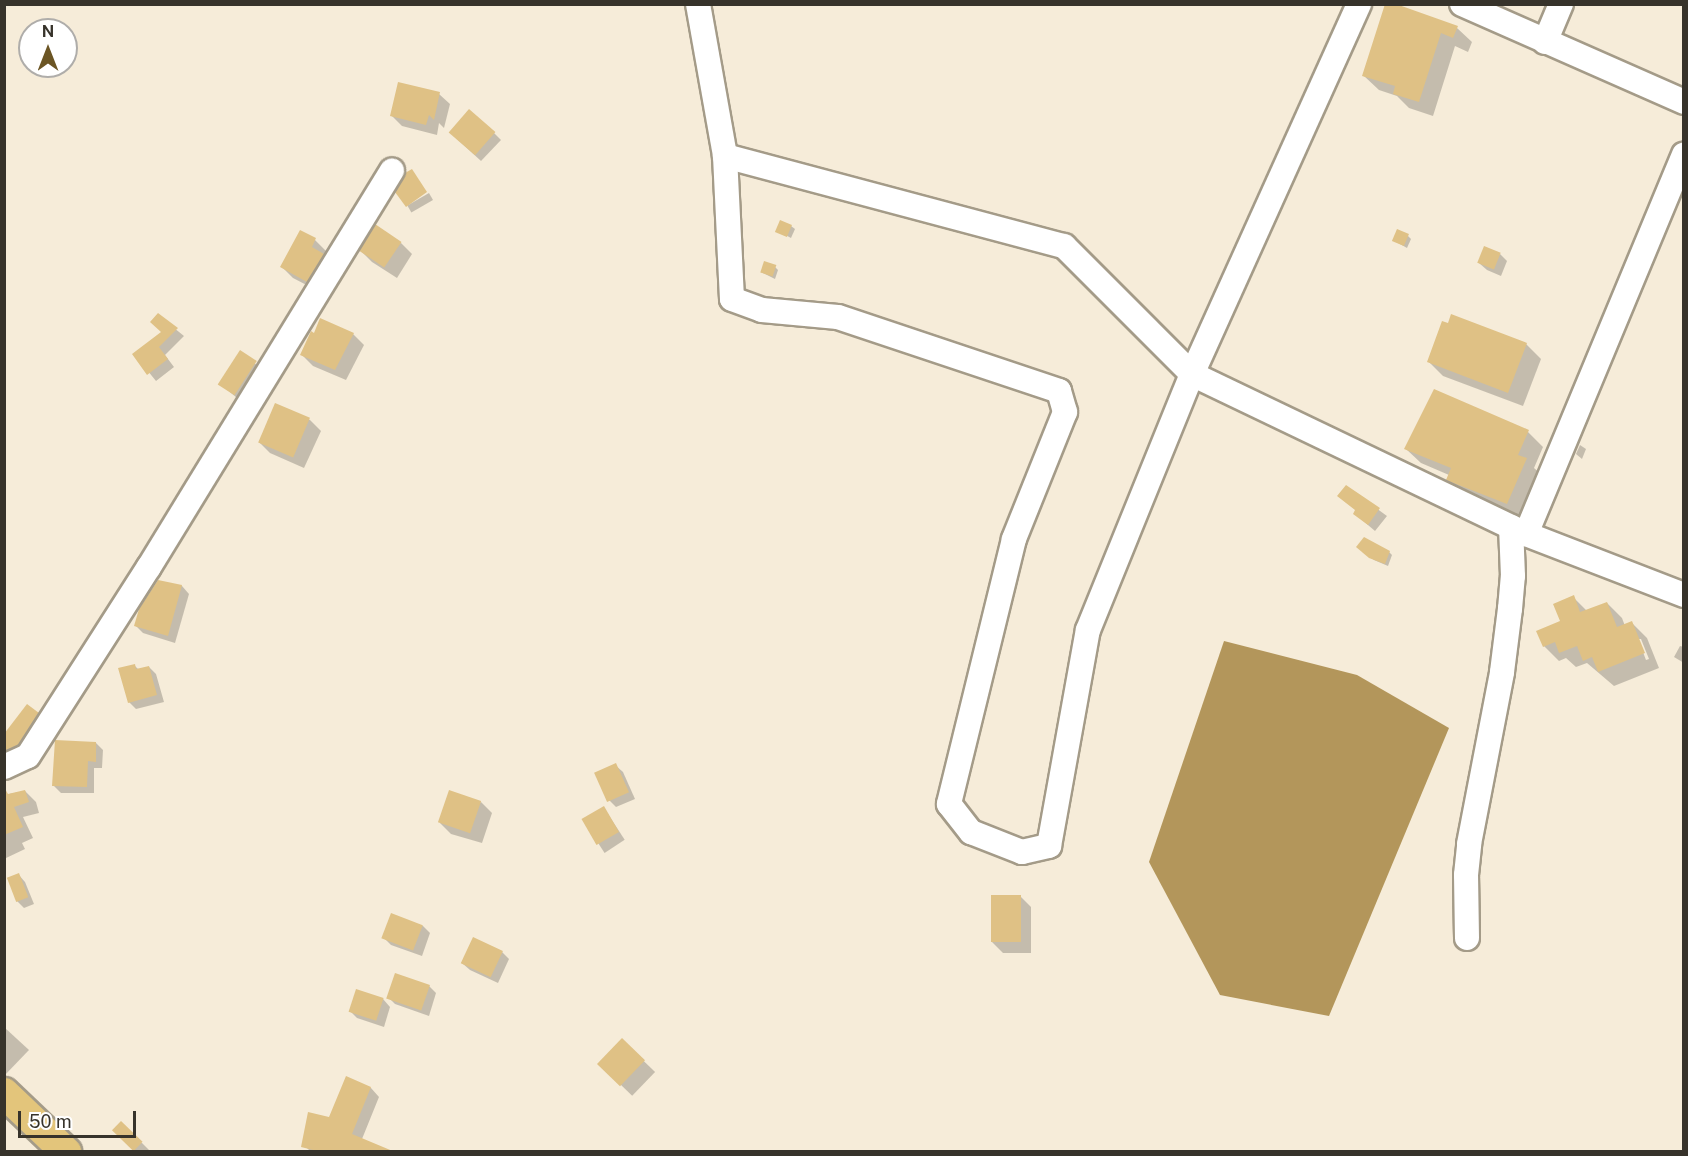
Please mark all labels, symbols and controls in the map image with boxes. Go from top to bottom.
north arrow [18,18,78,78]
text: N [42,22,54,41]
scale bar [21,1099,140,1137]
text: 50 m [29,1111,72,1132]

